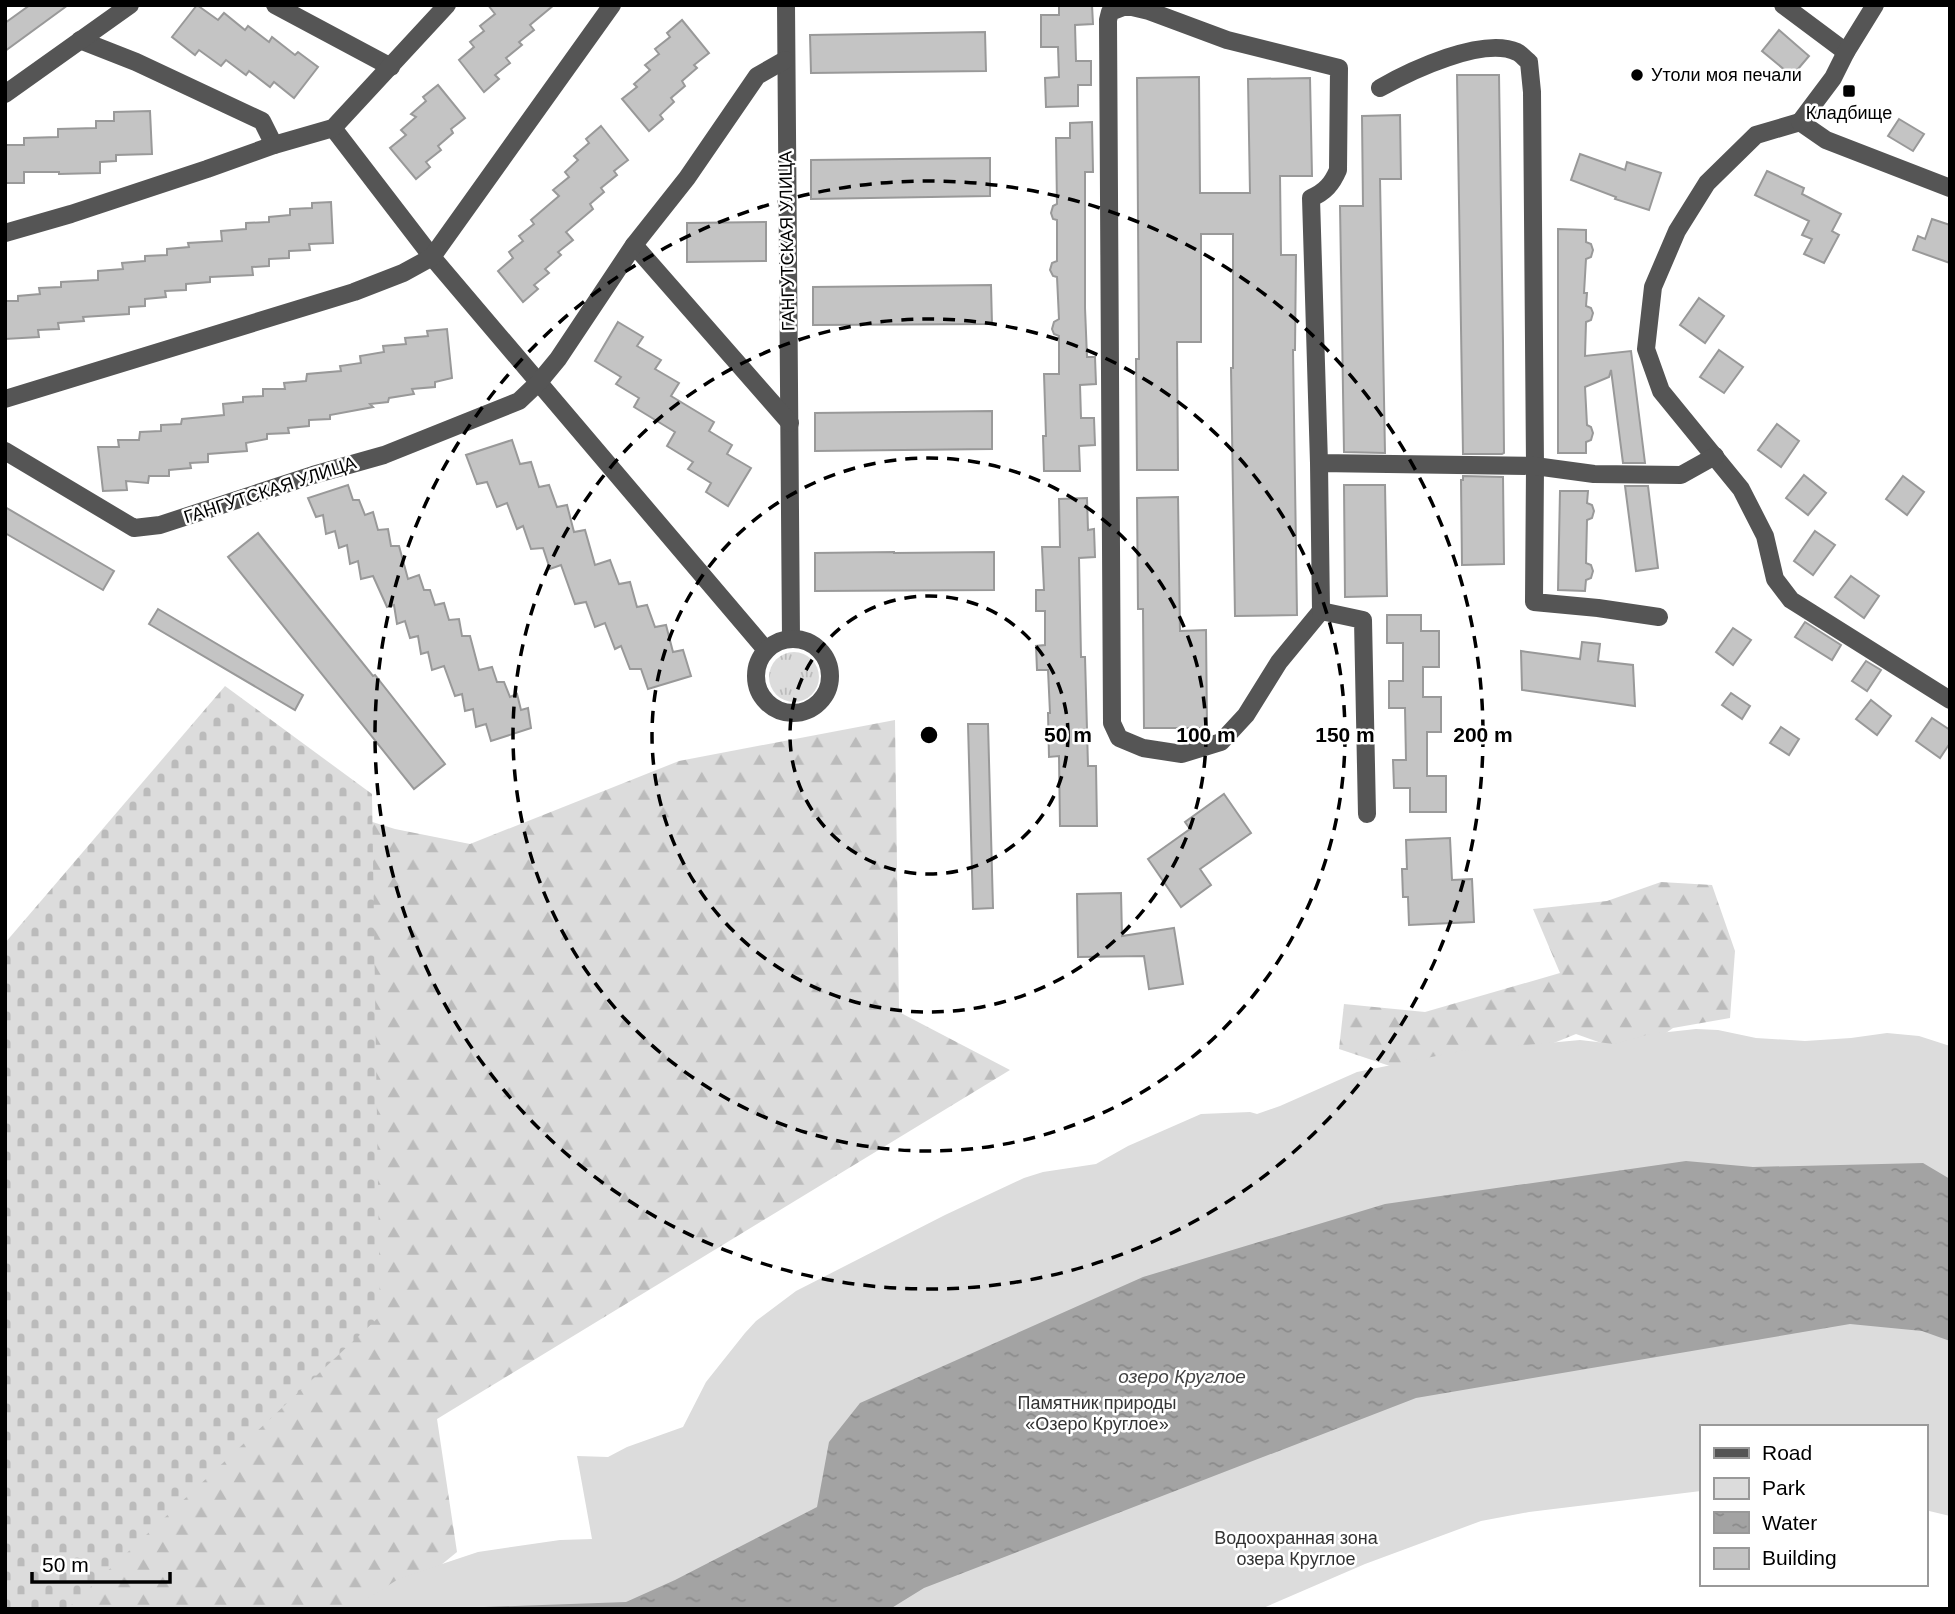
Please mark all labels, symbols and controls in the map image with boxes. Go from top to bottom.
place label: Утоли моя печали [1651,65,1802,85]
marker: Утоли моя печали [1629,67,1645,83]
marker: Кладбище [1841,83,1857,99]
place label: Кладбище [1806,103,1892,123]
street label: ГАНГУТСКАЯ УЛИЦА [775,151,799,331]
street label: ГАНГУТСКАЯ УЛИЦА [181,453,359,527]
centre of rings [917,723,941,747]
text: 50 m [1044,723,1092,746]
text: 100 m [1176,723,1236,746]
text: 150 m [1315,723,1375,746]
text: 200 m [1453,723,1513,746]
water label: озеро Круглое [1118,1366,1246,1387]
park label: Памятник природы «Озеро Круглое» [1017,1393,1177,1434]
legend [1700,1425,1927,1586]
text: Road [1762,1441,1812,1464]
text: Park [1762,1476,1806,1499]
text: Water [1762,1511,1817,1534]
park label: Водоохранная зона озера Круглое [1214,1528,1379,1569]
scale bar [32,1540,170,1584]
text: Building [1762,1546,1837,1569]
text: 50 m [42,1553,89,1576]

